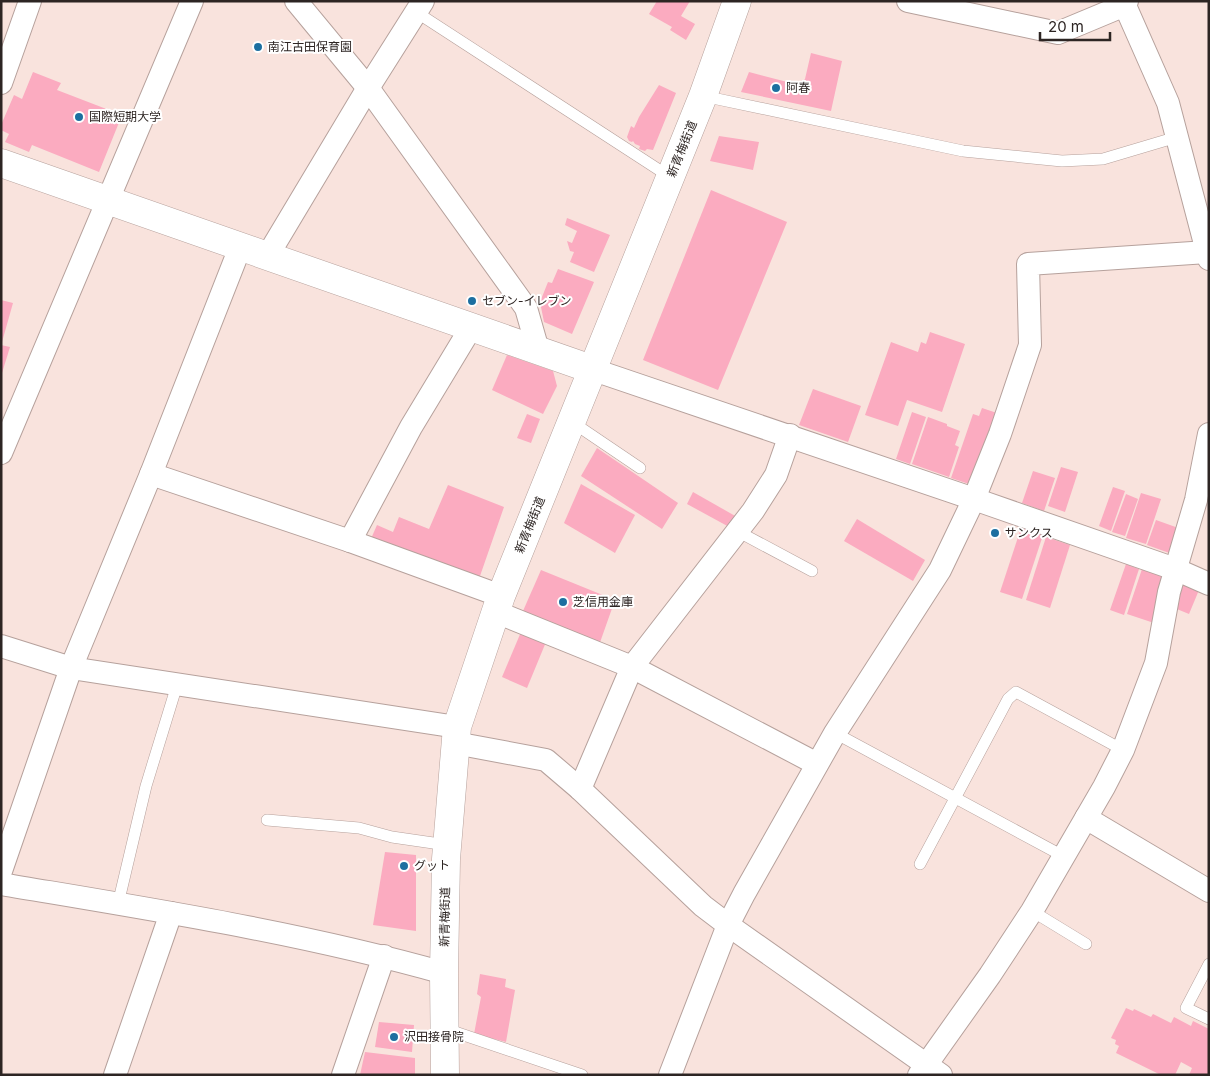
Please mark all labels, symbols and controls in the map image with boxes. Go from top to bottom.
scale bar [1040,10,1110,42]
text: 20 m [1048,17,1084,36]
place label: 南江古田保育園 [268,39,352,54]
marker: 南江古田保育園 [252,41,264,53]
place label: 阿春 [786,80,810,95]
marker: 阿春 [770,82,782,94]
place label: 国際短期大学 [89,109,161,124]
marker: 国際短期大学 [73,111,85,123]
street label: 新青梅街道 [663,118,700,179]
place label: セブン-イレブン [482,293,572,308]
marker: セブン-イレブン [466,295,478,307]
street label: 新青梅街道 [511,494,548,555]
place label: サンクス [1005,525,1053,540]
marker: サンクス [989,527,1001,539]
place label: 芝信用金庫 [573,594,633,609]
marker: 芝信用金庫 [557,596,569,608]
place label: グット [414,858,450,873]
marker: グット [398,860,410,872]
street label: 新青梅街道 [436,887,453,947]
place label: 沢田接骨院 [404,1029,464,1044]
marker: 沢田接骨院 [388,1031,400,1043]

